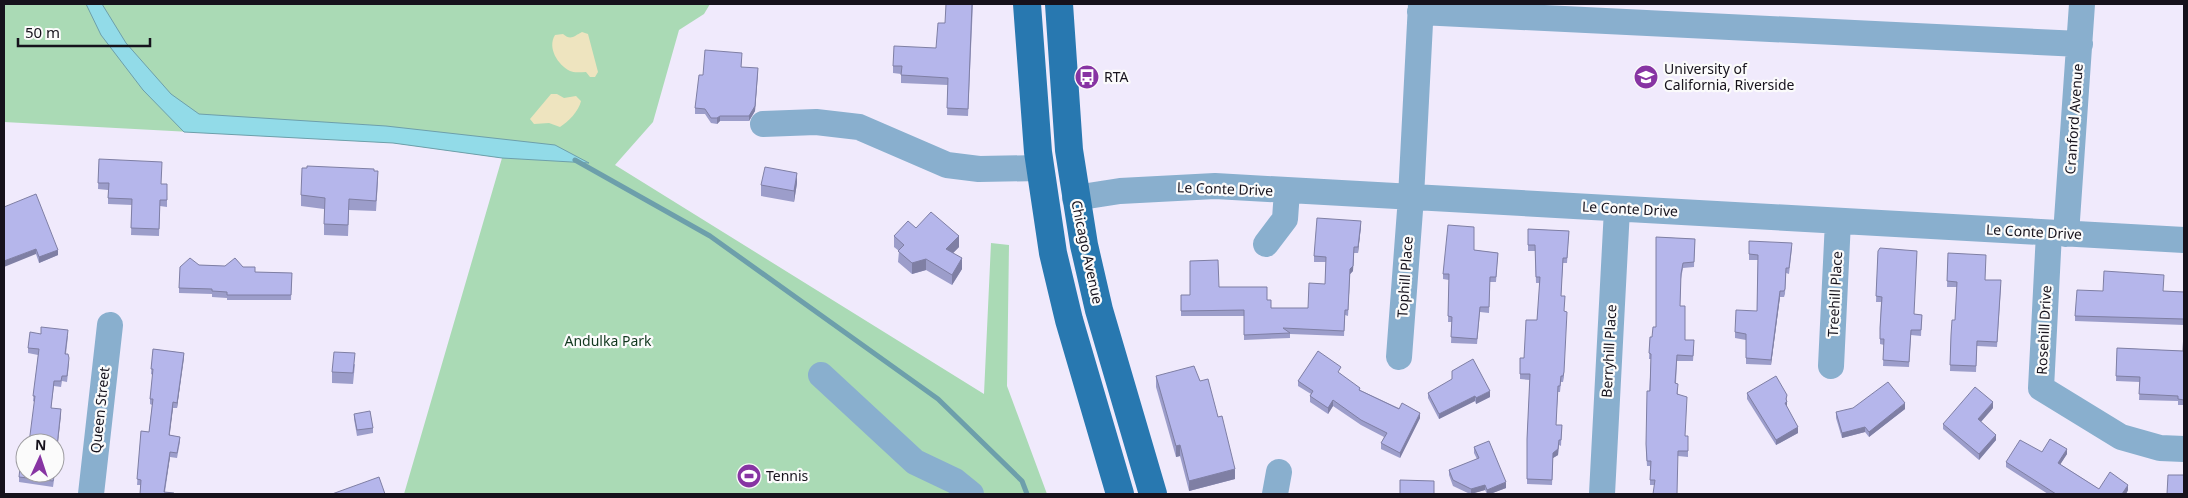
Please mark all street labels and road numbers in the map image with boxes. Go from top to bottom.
street label: Cranford Avenue [2060,63,2087,175]
street label: Le Conte Drive [1177,177,1273,200]
street label: Le Conte Drive [1582,196,1679,221]
street label: Chicago Avenue [1067,198,1108,306]
street label: Le Conte Drive [1986,219,2083,244]
street label: Tophill Place [1392,236,1417,318]
street label: Treehill Place [1823,250,1846,337]
street label: Rosehill Drive [2032,285,2055,375]
street label: Berryhill Place [1597,304,1620,398]
street label: Queen Street [86,366,113,454]

